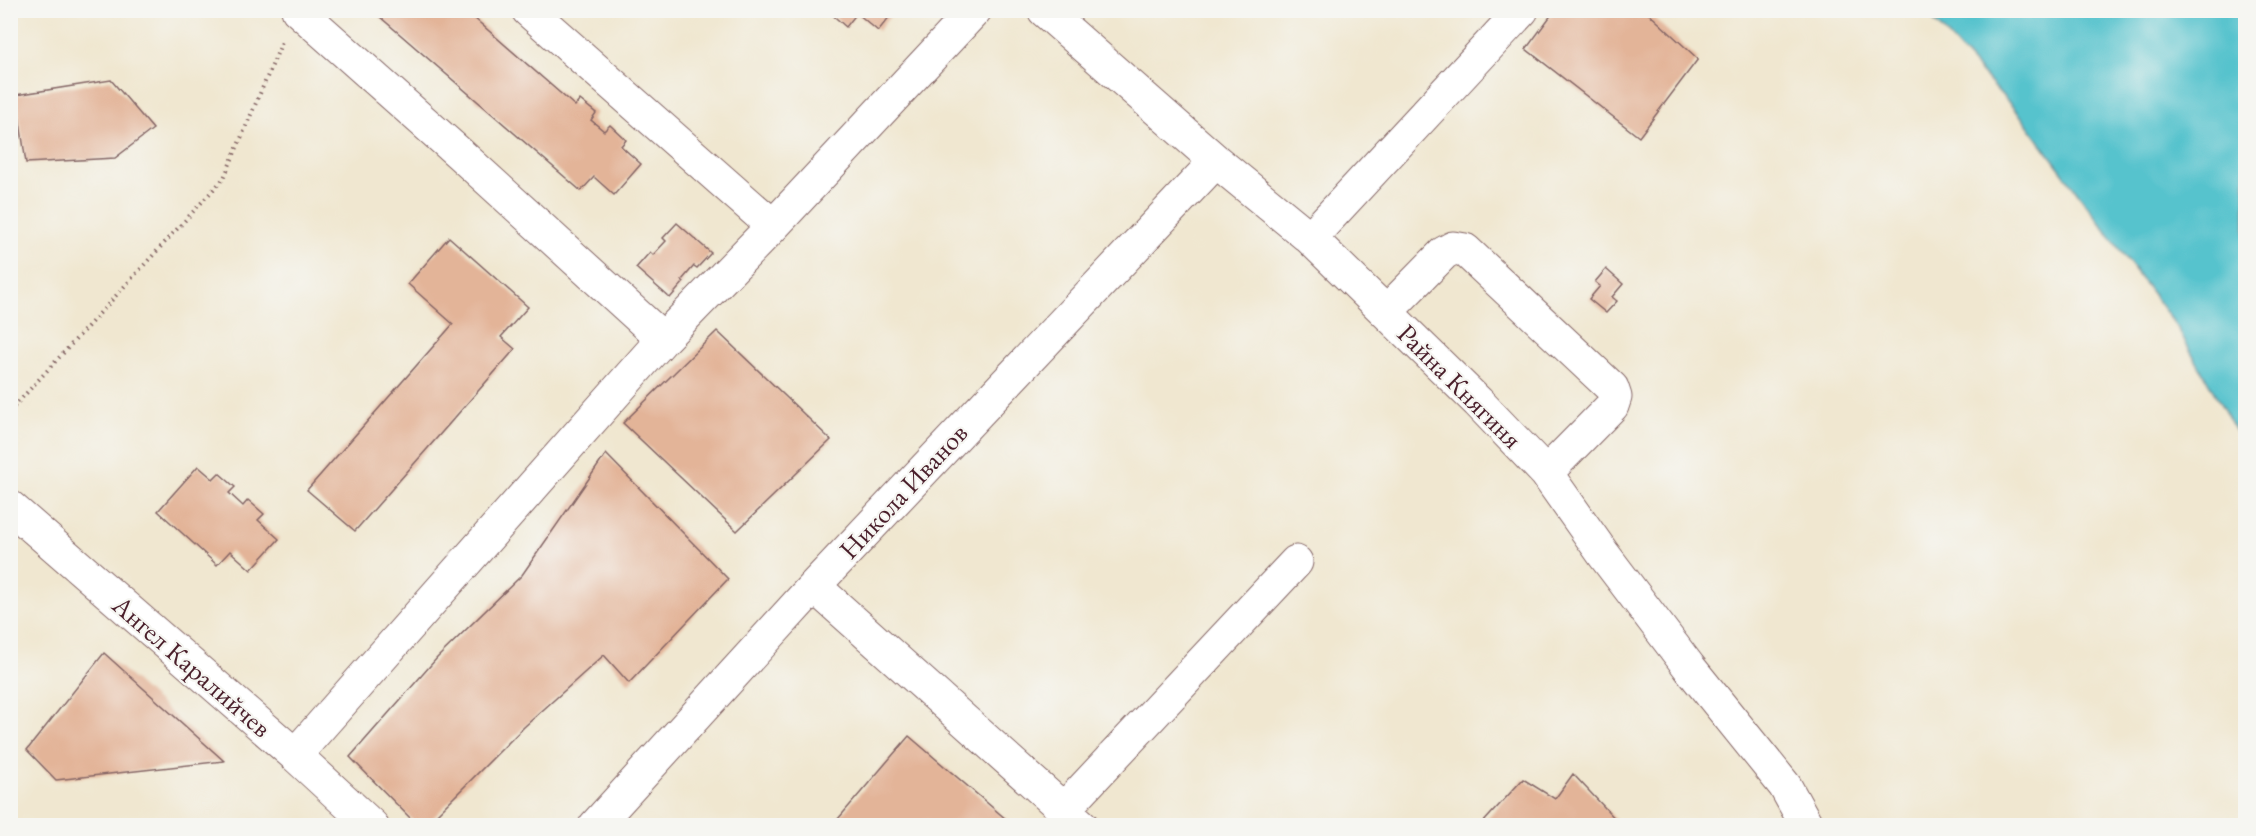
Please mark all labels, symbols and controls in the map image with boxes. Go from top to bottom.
street label: Райна Княгиня [1390,316,1530,456]
street label: Никола Иванов [831,416,975,566]
street label: Ангел Каралийчев [104,587,279,745]

